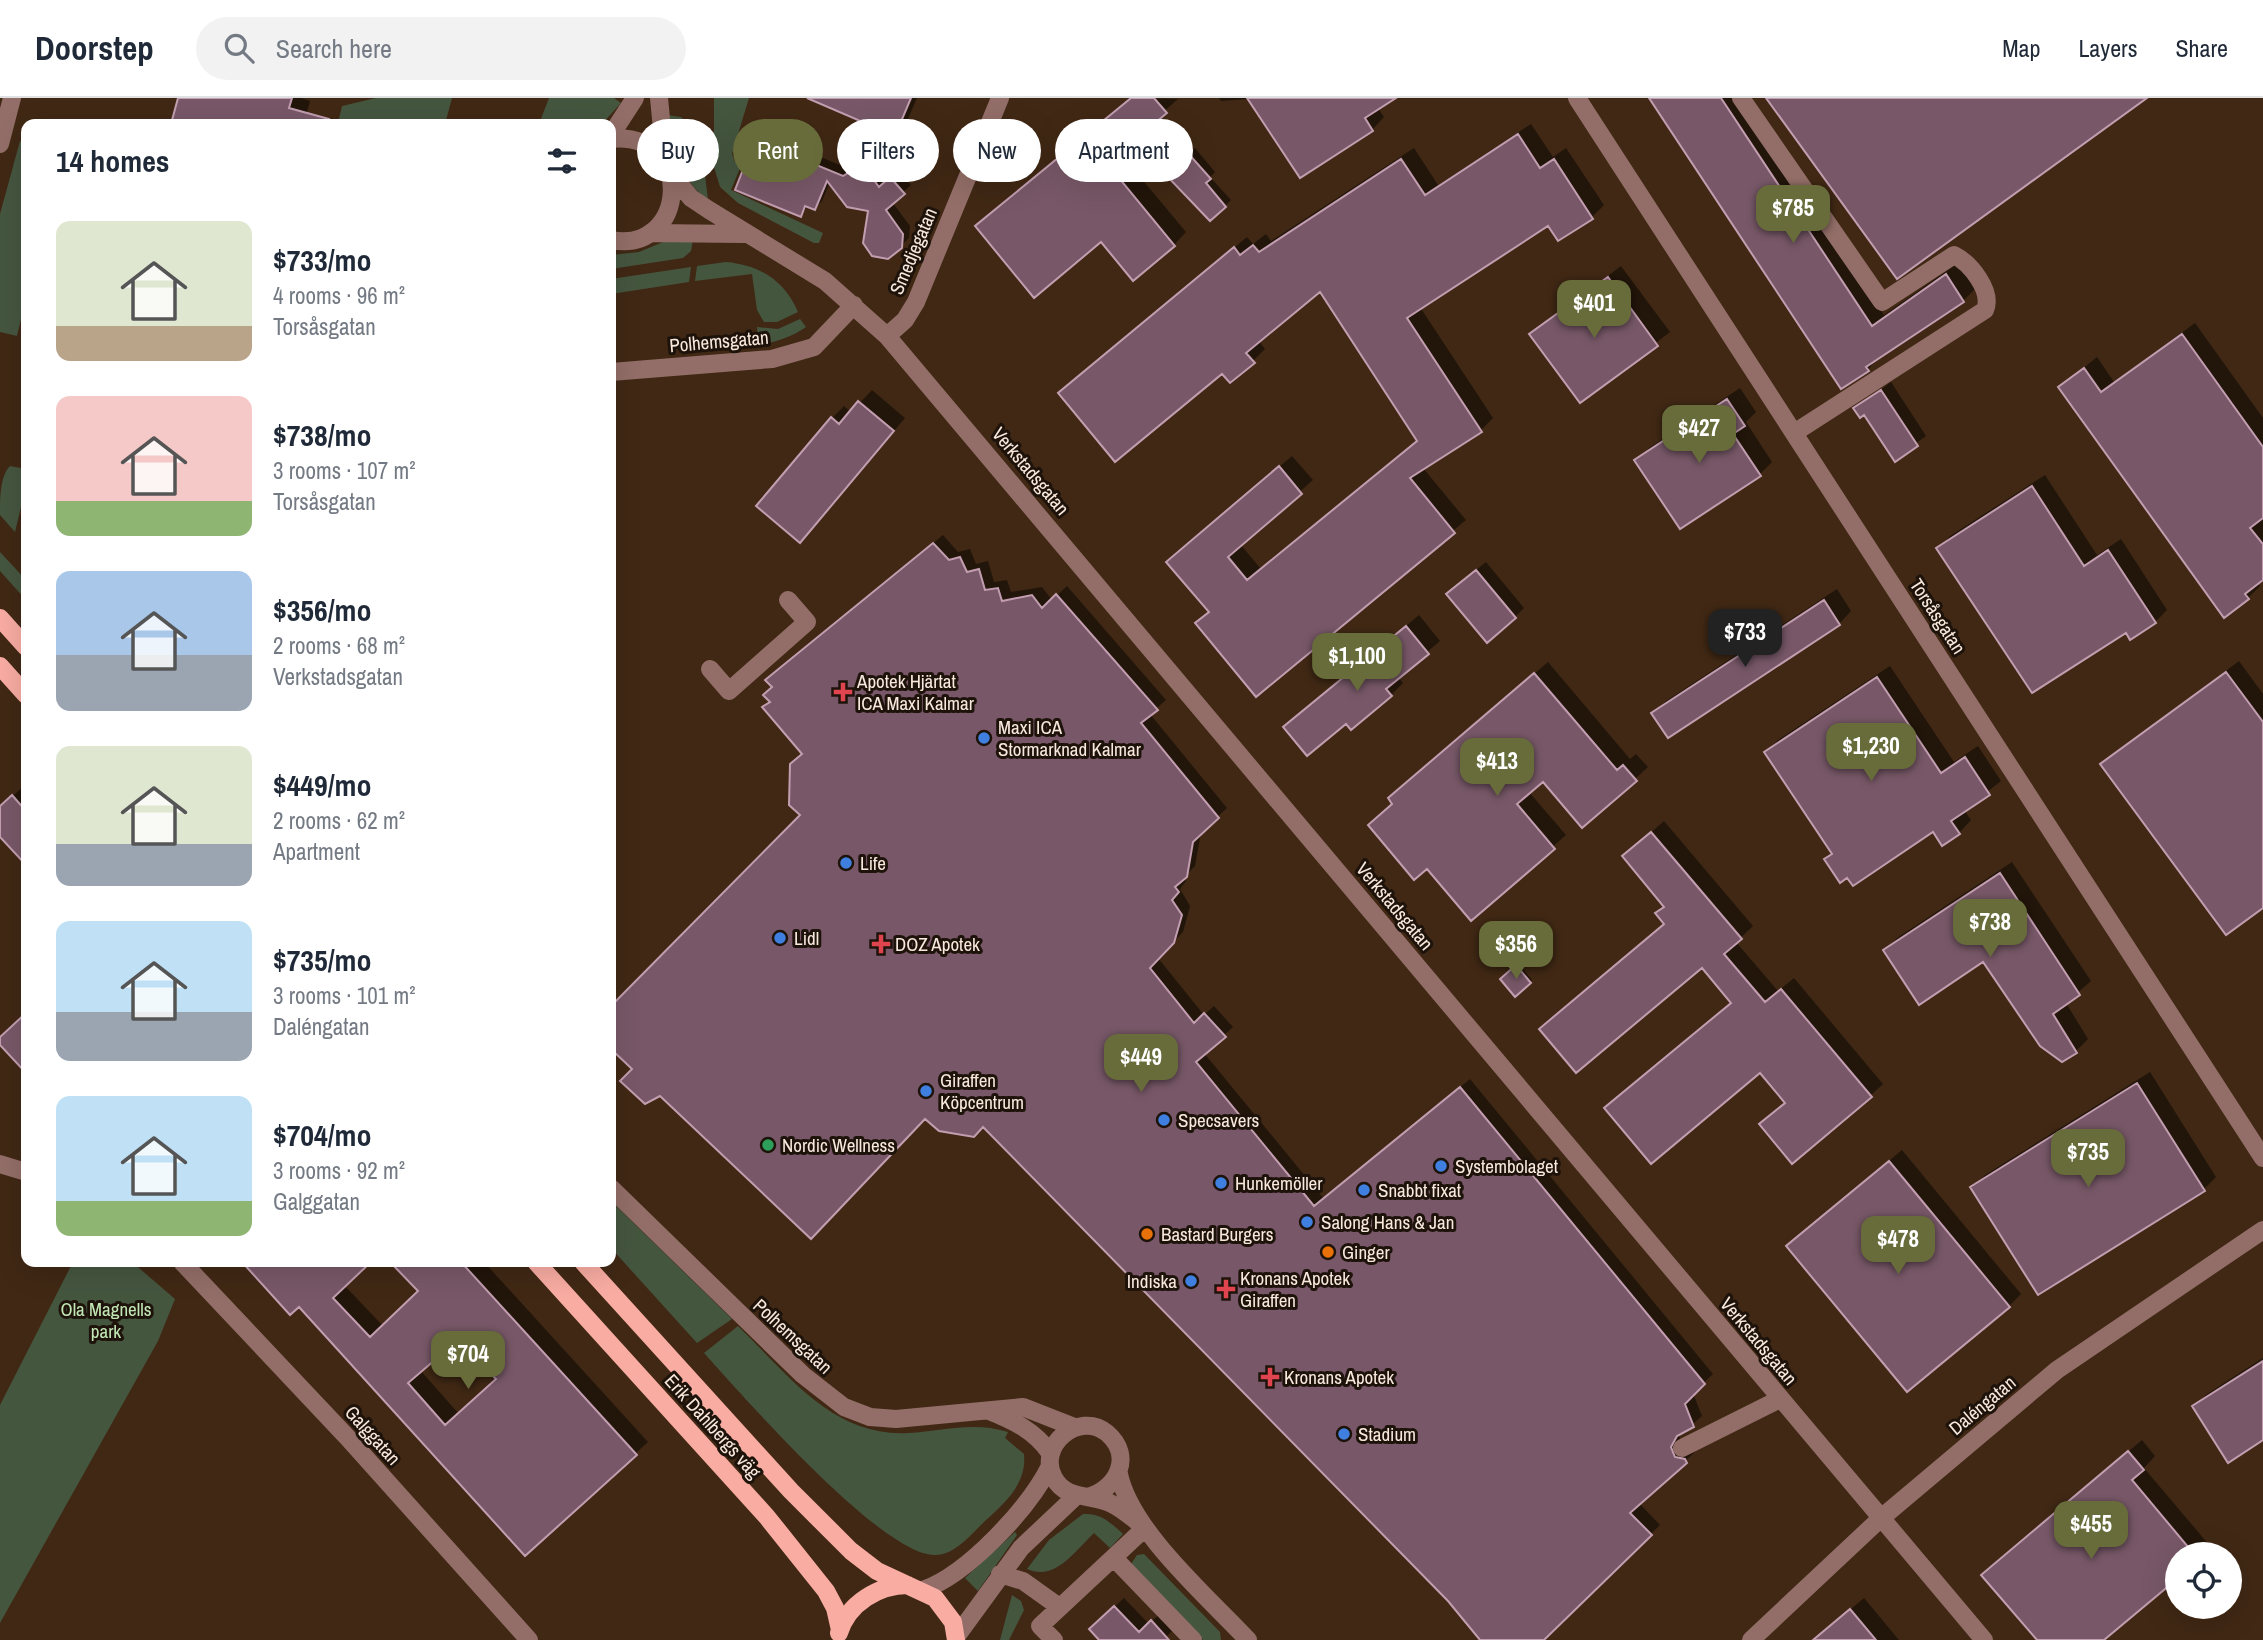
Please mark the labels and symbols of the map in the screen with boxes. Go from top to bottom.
pin: $785 [1752,186,1834,245]
street label: Smedjegatan [883,204,943,298]
pin: $401 [1553,280,1635,340]
street label: Polhemsgatan [668,324,770,358]
pin: $427 [1658,406,1740,465]
street label: Verkstadsgatan [987,421,1075,521]
street label: Torsåsgatan [1904,573,1972,659]
pin: $733 [1704,610,1786,669]
pin: $1,100 [1300,634,1414,693]
place label: Apotek Hjärtat ICA Maxi Kalmar [856,668,975,716]
marker: Apotek Hjärtat ICA Maxi Kalmar [835,684,851,700]
place label: Maxi ICA Stormarknad Kalmar [998,714,1142,762]
pin: $1,230 [1814,724,1928,783]
marker: Maxi ICA Stormarknad Kalmar [976,730,992,746]
pin: $413 [1456,738,1538,798]
place label: Life [860,850,886,876]
marker: Life [838,855,854,871]
street label: Verkstadsgatan [1351,856,1439,956]
pin: $738 [1949,900,2031,959]
pin: $356 [1475,922,1557,981]
place label: Lidl [794,925,819,951]
marker: Lidl [772,930,788,946]
place label: DOZ Apotek [895,931,980,957]
marker: DOZ Apotek [873,936,889,952]
pin: $449 [1100,1034,1182,1094]
place label: Giraffen Köpcentrum [940,1067,1024,1115]
marker: Giraffen Köpcentrum [918,1083,934,1099]
place label: Specsavers [1178,1107,1260,1133]
marker: Specsavers [1156,1112,1172,1128]
pin: $735 [2047,1130,2129,1189]
place label: Nordic Wellness [782,1132,895,1158]
marker: Nordic Wellness [760,1137,776,1153]
place label: Systembolaget [1455,1153,1559,1179]
marker: Systembolaget [1433,1158,1449,1174]
place label: Hunkemöller [1235,1170,1323,1196]
marker: Hunkemöller [1213,1175,1229,1191]
place label: Snabbt fixat [1378,1177,1462,1203]
marker: Snabbt fixat [1356,1182,1372,1198]
place label: Salong Hans & Jan [1321,1209,1454,1235]
marker: Salong Hans & Jan [1299,1214,1315,1230]
pin: $478 [1857,1216,1939,1276]
place label: Bastard Burgers [1161,1221,1274,1247]
marker: Bastard Burgers [1139,1226,1155,1242]
place label: Ginger [1342,1239,1390,1265]
marker: Ginger [1320,1244,1336,1260]
place label: Kronans Apotek Giraffen [1240,1265,1350,1313]
place label: Indiska [1127,1268,1177,1294]
marker: Indiska [1183,1273,1199,1289]
marker: Kronans Apotek Giraffen [1218,1281,1234,1297]
street label: Verkstadsgatan [1715,1291,1803,1391]
street label: Polhemsgatan [748,1293,838,1379]
park label: Ola Magnells park [61,1296,152,1344]
pin: $704 [427,1332,509,1391]
place label: Kronans Apotek [1284,1364,1394,1390]
street label: Erik Dahlbergs väg [659,1368,767,1484]
marker: Kronans Apotek [1262,1369,1278,1385]
street label: Daléngatan [1943,1369,2021,1441]
street label: Galggatan [339,1400,407,1470]
place label: Stadium [1358,1421,1416,1447]
marker: Stadium [1336,1426,1352,1442]
pin: $455 [2050,1502,2132,1561]

